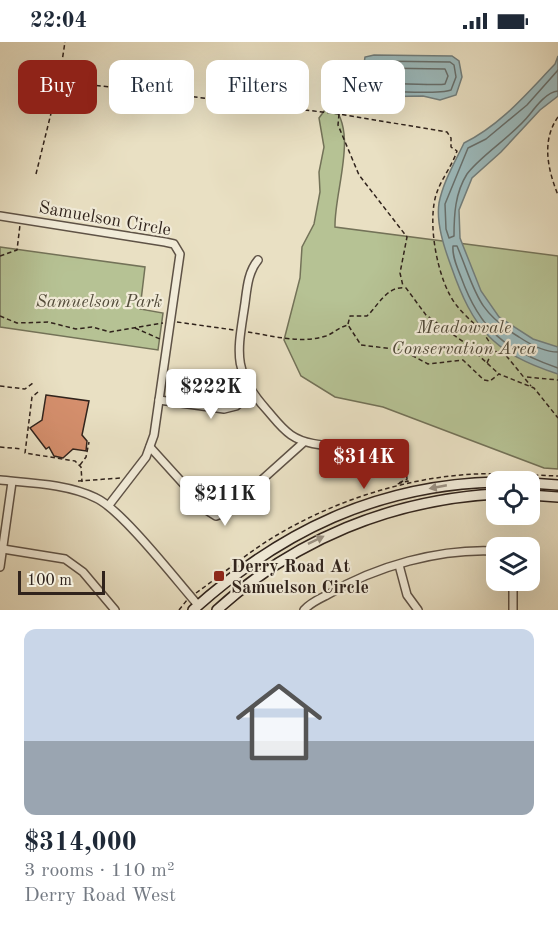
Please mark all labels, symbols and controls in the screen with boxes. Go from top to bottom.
text: 22:04 [30,10,87,32]
chip: Buy [18,60,97,114]
chip: Rent [109,60,194,114]
chip: Filters [206,60,309,114]
chip: New [321,60,405,114]
street label: Samuelson Circle [37,198,172,239]
park label: Samuelson Park [36,293,162,311]
park label: Meadowvale Conservation Area [392,319,537,358]
pin: $222K [169,369,253,420]
text: $222K [180,378,242,398]
pin: $314K [322,439,406,490]
text: $314K [333,448,395,468]
map controls [486,471,540,591]
button: locate [486,471,540,525]
pin: $211K [183,476,267,527]
one-way arrow [429,483,448,492]
text: $211K [194,485,256,505]
one-way arrow [307,536,324,545]
button: layers [486,537,540,591]
place label: Derry Road At Samuelson Circle [231,558,369,597]
scale bar [18,568,105,596]
marker: Derry Road At Samuelson Circle [212,569,226,583]
text: 100 m [27,573,72,589]
icon: home [225,668,333,776]
text: $314,000 [24,830,137,856]
text: 3 rooms · 110 m² [24,861,174,881]
text: Derry Road West [24,886,176,906]

